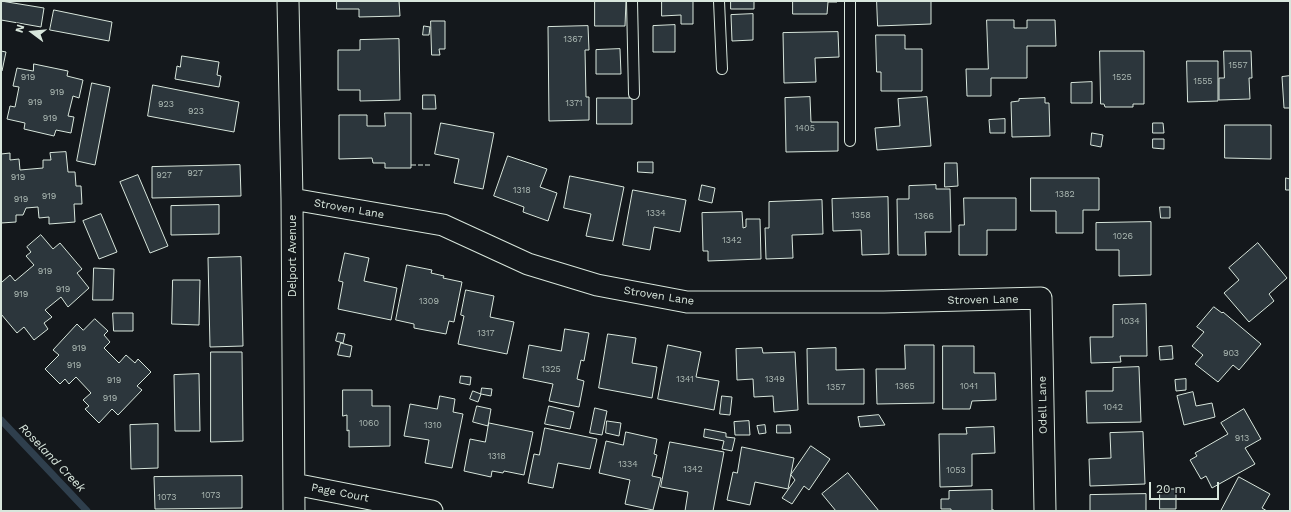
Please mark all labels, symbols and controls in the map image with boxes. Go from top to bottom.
north arrow [12,12,52,52]
text: N [13,23,27,34]
house number: 1367 [563,34,583,44]
house number: 1557 [1228,60,1248,70]
house number: 919 [21,72,35,82]
house number: 1525 [1112,72,1132,82]
house number: 1555 [1193,76,1213,86]
house number: 919 [50,87,64,97]
house number: 919 [28,97,42,107]
house number: 1371 [566,98,582,108]
house number: 923 [158,99,174,109]
house number: 923 [188,106,204,116]
house number: 919 [43,113,57,123]
house number: 1405 [795,123,815,133]
house number: 927 [187,168,203,178]
house number: 927 [156,170,172,180]
house number: 919 [11,172,25,182]
house number: 1318 [513,185,531,195]
house number: 1382 [1055,189,1075,199]
house number: 919 [42,191,56,201]
house number: 919 [14,194,28,204]
street label: Stroven Lane [313,196,385,222]
house number: 1334 [646,208,666,218]
house number: 1358 [851,210,871,220]
house number: 1366 [914,211,934,221]
street label: Delport Avenue [286,215,300,297]
house number: 1026 [1113,231,1133,241]
house number: 1342 [722,235,742,245]
house number: 919 [38,266,52,276]
house number: 919 [56,284,70,294]
street label: Stroven Lane [623,284,695,308]
house number: 919 [14,289,28,299]
street label: Stroven Lane [947,293,1019,307]
house number: 1309 [419,296,439,306]
house number: 1034 [1120,316,1140,326]
house number: 1317 [477,328,495,338]
house number: 919 [72,343,86,353]
house number: 903 [1223,348,1239,358]
house number: 919 [67,360,81,370]
house number: 1325 [541,364,561,374]
house number: 1341 [676,374,694,384]
house number: 1349 [765,374,785,384]
house number: 919 [107,375,121,385]
street label: Odell Lane [1036,376,1050,434]
house number: 1365 [895,381,915,391]
house number: 1041 [960,381,978,391]
house number: 1357 [826,382,846,392]
house number: 919 [103,393,117,403]
house number: 1042 [1103,402,1123,412]
house number: 1060 [359,418,379,428]
house number: 1310 [424,420,442,430]
water label: Roseland Creek [16,421,88,495]
house number: 913 [1235,433,1249,443]
house number: 1318 [488,451,506,461]
house number: 1334 [618,459,638,469]
house number: 1342 [683,464,703,474]
house number: 1053 [946,465,966,475]
scale bar [1151,474,1221,500]
street label: Page Court [310,481,370,505]
text: 20 m [1156,482,1186,496]
house number: 1073 [201,490,221,500]
house number: 1073 [157,492,177,502]

